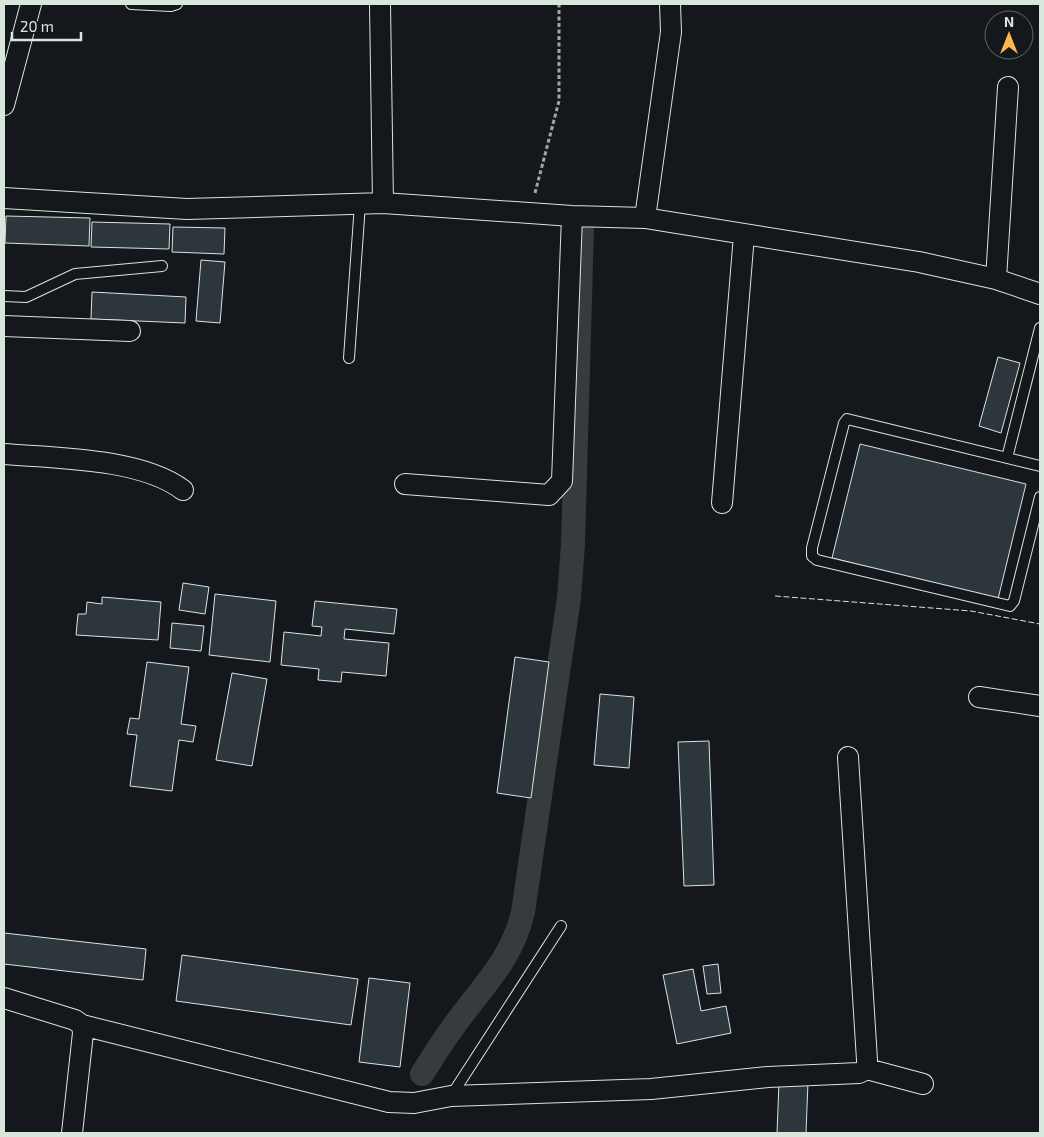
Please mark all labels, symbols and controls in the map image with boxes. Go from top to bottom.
scale bar [12,10,81,42]
north arrow [984,10,1034,60]
text: N [1004,13,1014,30]
text: 20 m [20,17,54,35]

